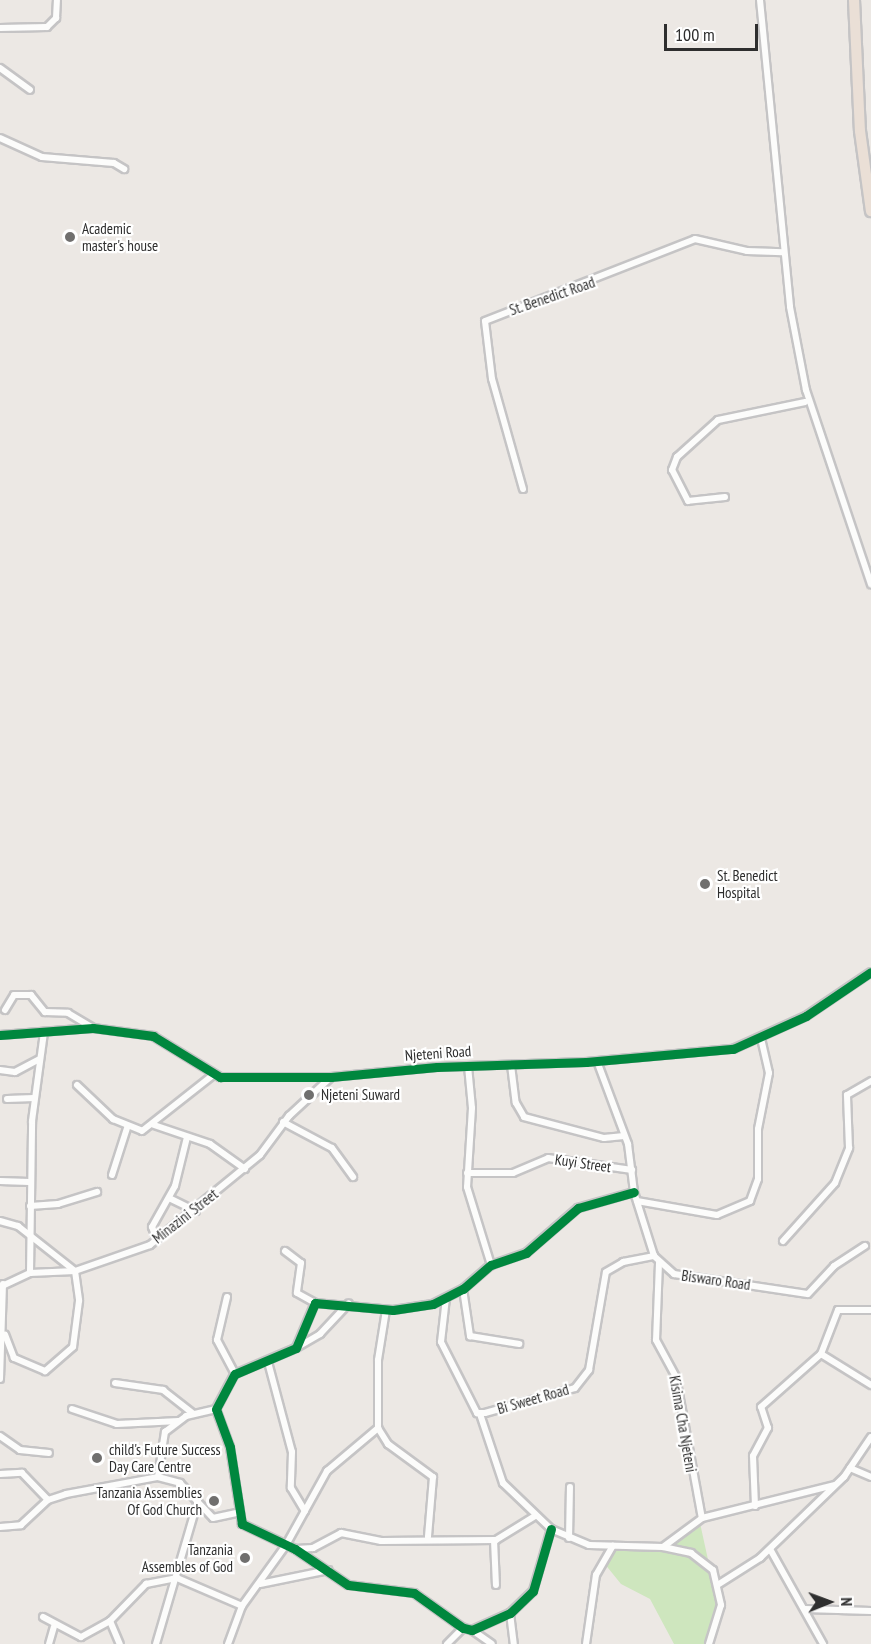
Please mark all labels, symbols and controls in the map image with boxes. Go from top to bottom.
scale bar [667,12,762,50]
text: 100 m [675,23,715,46]
place label: Academic master's house [82,219,158,254]
marker: Academic master's house [63,230,77,244]
street label: St. Benedict Road [506,273,598,319]
place label: St. Benedict Hospital [717,866,779,901]
marker: St. Benedict Hospital [698,877,712,891]
street label: Njeteni Road [404,1042,472,1064]
place label: Njeteni Suward [321,1086,400,1104]
marker: Njeteni Suward [302,1088,316,1102]
street label: Kuyi Street [554,1150,612,1176]
street label: Minazini Street [149,1185,221,1247]
street label: Biswaro Road [680,1266,752,1294]
street label: Kisima Cha Njeteni [666,1374,700,1474]
street label: Bi Sweet Road [495,1380,571,1418]
place label: child's Future Success Day Care Centre [109,1440,221,1475]
marker: child's Future Success Day Care Centre [90,1451,104,1465]
place label: Tanzania Assemblies Of God Church [96,1483,202,1518]
marker: Tanzania Assemblies Of God Church [207,1494,221,1508]
place label: Tanzania Assembles of God [142,1540,233,1575]
marker: Tanzania Assembles of God [238,1551,252,1565]
north arrow [799,1572,859,1632]
text: N [837,1597,857,1606]

